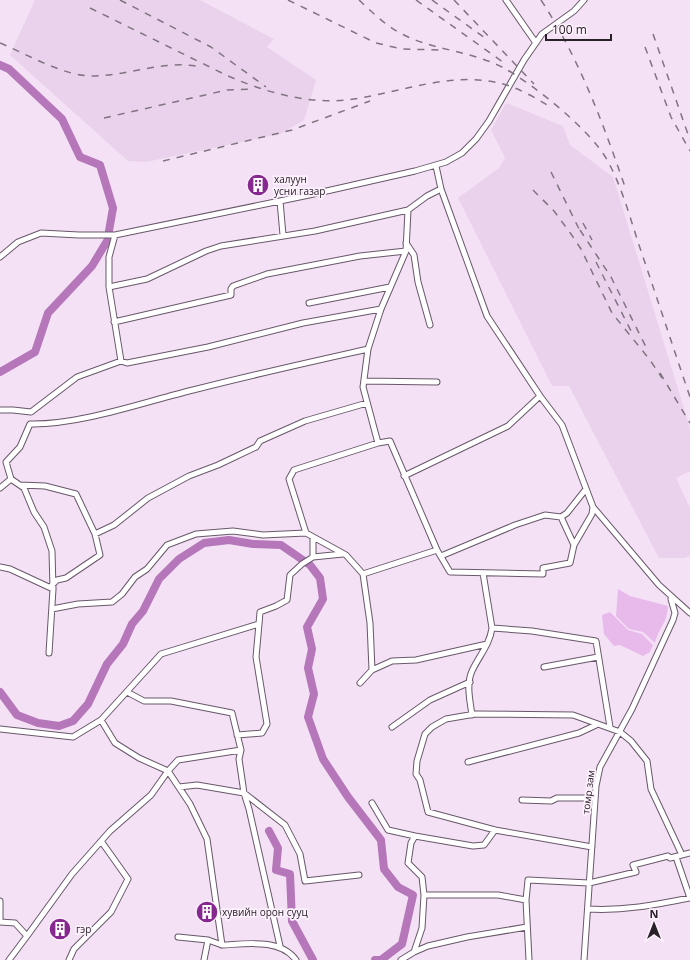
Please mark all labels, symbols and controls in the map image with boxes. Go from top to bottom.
scale bar [546,16,611,42]
text: 100 m [552,21,587,38]
building icon: халуун усни газар [245,172,271,198]
place label: халуун усни газар [274,172,325,198]
street label: томр зам [578,769,598,815]
building icon: хувийн орон сууц [194,899,220,925]
north arrow [634,904,674,944]
place label: хувийн орон сууц [222,905,309,919]
text: N [650,906,658,921]
building icon: гэр [47,916,73,942]
place label: гэр [76,922,91,936]

